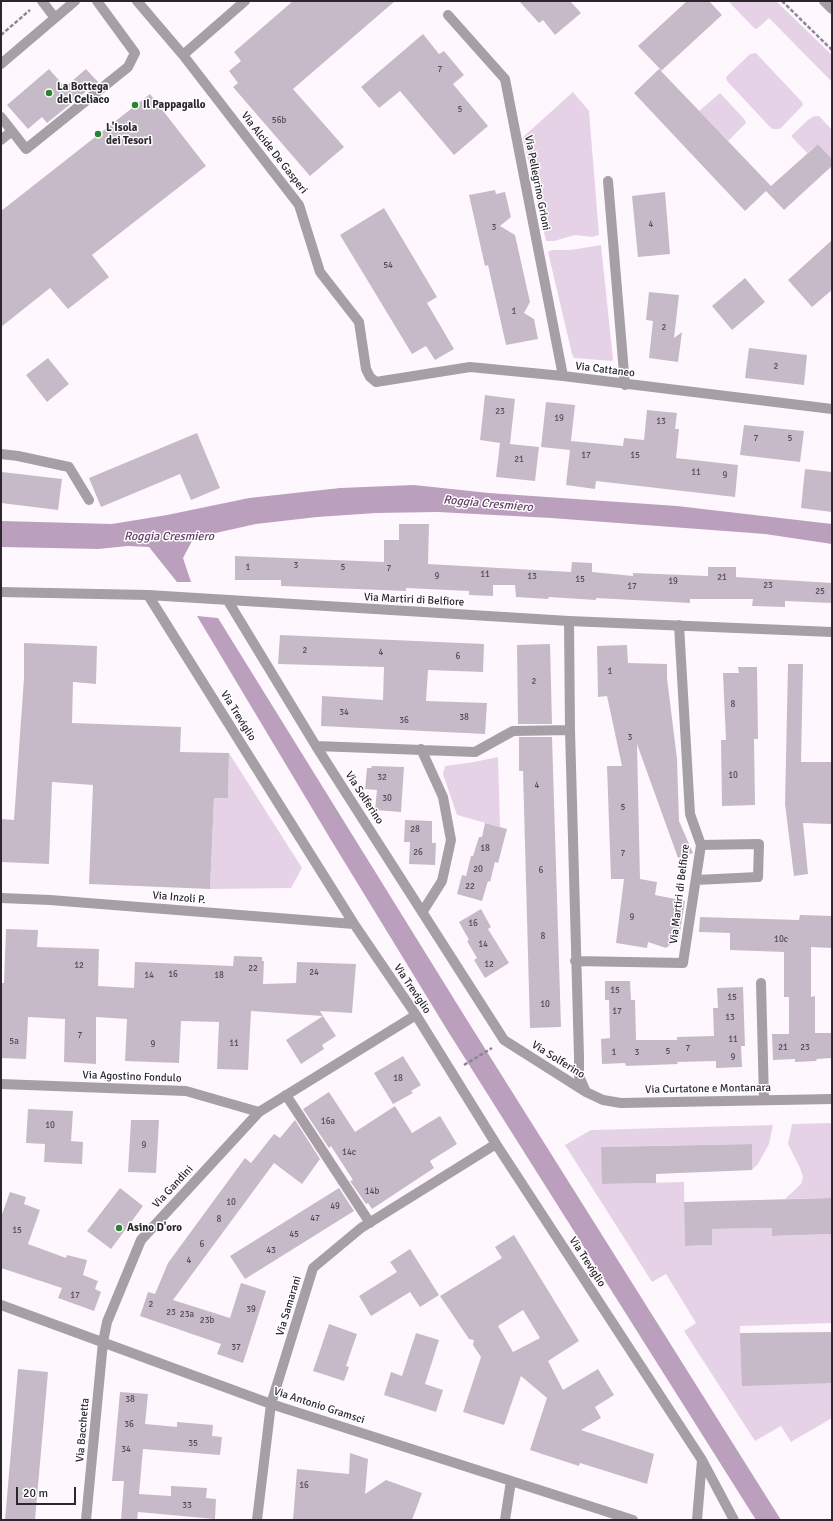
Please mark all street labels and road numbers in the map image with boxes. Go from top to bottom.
street label: Via Alcide De Gasperi [238,109,310,197]
street label: Via Pellegrino Grioni [521,134,553,232]
street label: Via Cattaneo [575,360,635,380]
street label: Via Martiri di Belfiore [363,591,465,609]
street label: Via Treviglio [217,688,259,744]
street label: Via Solferino [342,769,386,827]
street label: Via Martiri di Belfiore [667,843,693,945]
street label: Via Inzoli P. [152,889,206,907]
street label: Via Treviglio [391,962,433,1016]
street label: Via Solferino [529,1038,587,1082]
street label: Via Agostino Fondulo [82,1069,182,1085]
street label: Via Curtatone e Montanara [645,1081,771,1097]
street label: Via Gandini [150,1163,196,1211]
street label: Via Treviglio [566,1235,608,1289]
street label: Via Samarani [274,1274,304,1338]
street label: Via Antonio Gramsci [272,1385,366,1427]
street label: Via Bacchetta [74,1397,92,1463]

